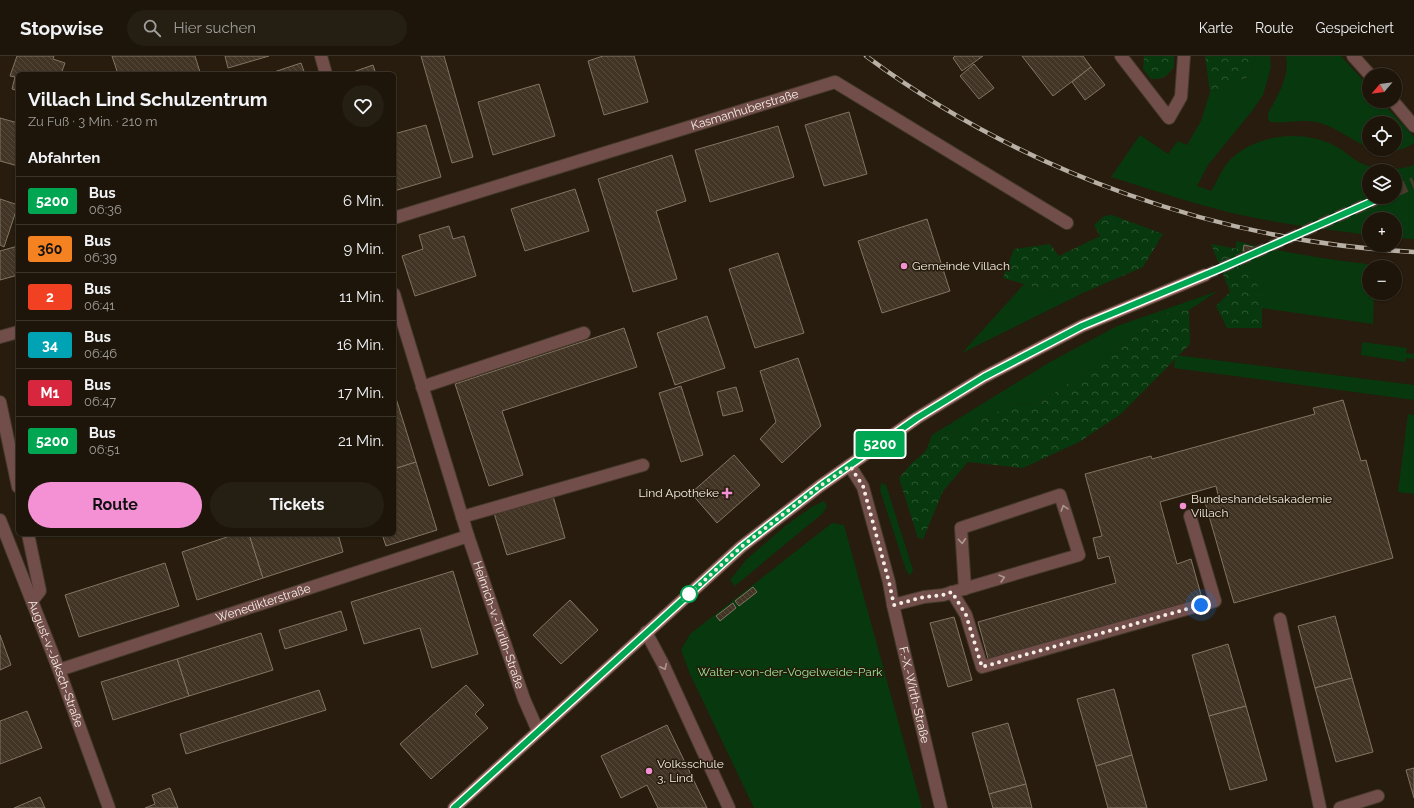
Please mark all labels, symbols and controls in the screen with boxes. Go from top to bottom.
search box [127,10,407,46]
text: Stopwise [20,17,103,39]
icon: search [141,17,163,39]
text: Hier suchen [173,19,256,37]
text: Karte [1199,20,1233,36]
text: Route [1255,20,1293,36]
text: Gespeichert [1315,20,1394,36]
north arrow [1362,68,1402,108]
map controls [1362,68,1402,300]
button: heart [342,85,384,127]
street label: Kasmanhuberstraße [689,87,800,133]
text: Villach Lind Schulzentrum [28,88,267,110]
text: Zu Fuß · 3 Min. · 210 m [28,114,157,129]
button: locate [1362,116,1402,156]
text: Abfahrten [28,149,100,167]
button: layers [1362,164,1402,204]
text: Bus [89,184,116,202]
text: 6 Min. [343,192,384,210]
text: 5200 [36,193,69,209]
text: 06:36 [89,202,122,217]
button: + [1362,212,1402,252]
text: Bus [84,232,111,250]
text: 9 Min. [343,240,384,258]
text: 360 [38,241,62,257]
text: 06:39 [84,250,117,265]
place label: Gemeinde Villach [912,259,1010,273]
button: − [1362,260,1402,300]
marker: Gemeinde Villach [899,261,909,271]
text: Bus [84,280,111,298]
text: 11 Min. [339,288,384,306]
text: 2 [46,289,54,305]
text: 06:41 [84,298,115,313]
text: Bus [84,328,111,346]
text: 16 Min. [337,336,384,354]
text: 34 [42,337,58,353]
text: 06:46 [84,346,117,361]
text: Bus [84,376,111,394]
text: 17 Min. [338,384,384,402]
text: M1 [40,385,60,401]
text: 06:47 [84,394,116,409]
text: Bus [89,424,116,442]
line badge: 5200 [852,431,908,457]
text: 21 Min. [338,432,384,450]
text: 5200 [36,433,69,449]
text: 5200 [864,436,896,452]
text: 06:51 [89,442,120,457]
button: Route [28,482,202,528]
button: Tickets [210,482,384,528]
place label: Lind Apotheke [639,486,719,500]
marker: Lind Apotheke [722,488,732,498]
place label: Bundeshandelsakademie Villach [1191,492,1332,520]
marker: Bundeshandelsakademie Villach [1178,501,1188,511]
one-way arrow [1060,504,1069,511]
one-way arrow [958,538,966,544]
street label: Heinrich-v.-Türlin-Straße [470,559,527,691]
one-way arrow [999,574,1006,583]
street label: Wenedikterstraße [214,581,312,625]
unlabelled marker [680,585,698,603]
your location [1191,595,1211,615]
street label: August-v.-Jaksch-Straße [25,598,86,729]
street label: F.-X.-Wirth-Straße [896,645,932,745]
one-way arrow [659,663,667,670]
park label: Walter-von-der-Vogelweide-Park [698,665,883,679]
place label: Volksschule 3, Lind [657,757,724,785]
marker: Volksschule 3, Lind [644,766,654,776]

